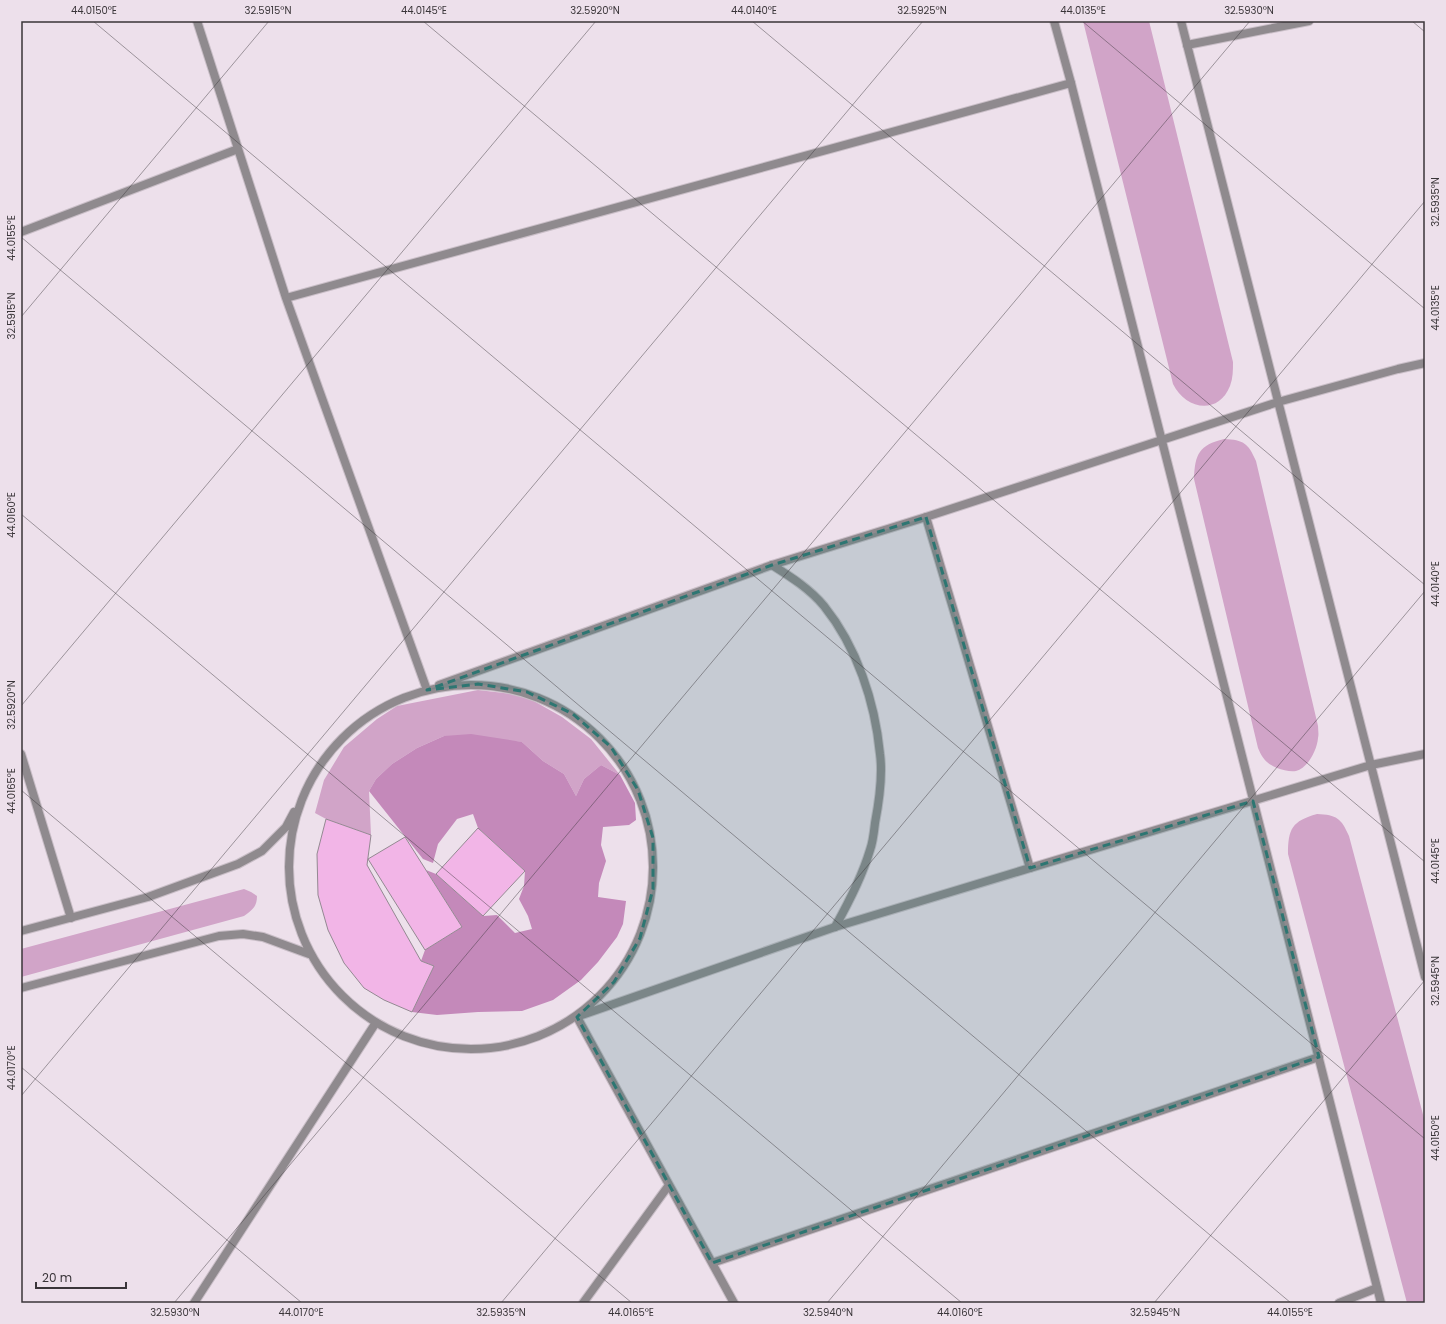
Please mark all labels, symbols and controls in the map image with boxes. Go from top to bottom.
text: 44.0150°E [71,3,117,18]
text: 32.5915°N [245,3,291,18]
text: 44.0145°E [401,3,447,18]
text: 32.5920°N [570,3,620,18]
text: 44.0140°E [731,3,777,18]
text: 32.5925°N [897,3,947,18]
text: 44.0135°E [1060,3,1106,18]
text: 32.5930°N [1224,3,1274,18]
text: 32.5935°N [1428,177,1443,227]
text: 44.0155°E [4,215,19,261]
text: 44.0135°E [1428,285,1443,331]
text: 32.5915°N [4,293,19,339]
text: 44.0160°E [4,492,19,538]
text: 44.0140°E [1428,561,1443,607]
text: 32.5920°N [4,680,19,730]
text: 44.0165°E [4,768,19,814]
text: 44.0145°E [1428,838,1443,884]
text: 32.5945°N [1428,956,1443,1006]
text: 44.0170°E [4,1045,19,1091]
text: 44.0150°E [1428,1115,1443,1161]
scale bar [36,1264,126,1290]
text: 20 m [42,1269,72,1286]
text: 32.5930°N [150,1305,200,1320]
text: 44.0170°E [278,1305,324,1320]
text: 32.5935°N [476,1305,526,1320]
text: 44.0165°E [608,1305,654,1320]
text: 32.5940°N [803,1305,853,1320]
text: 44.0160°E [937,1305,983,1320]
text: 32.5945°N [1130,1305,1180,1320]
text: 44.0155°E [1267,1305,1313,1320]

